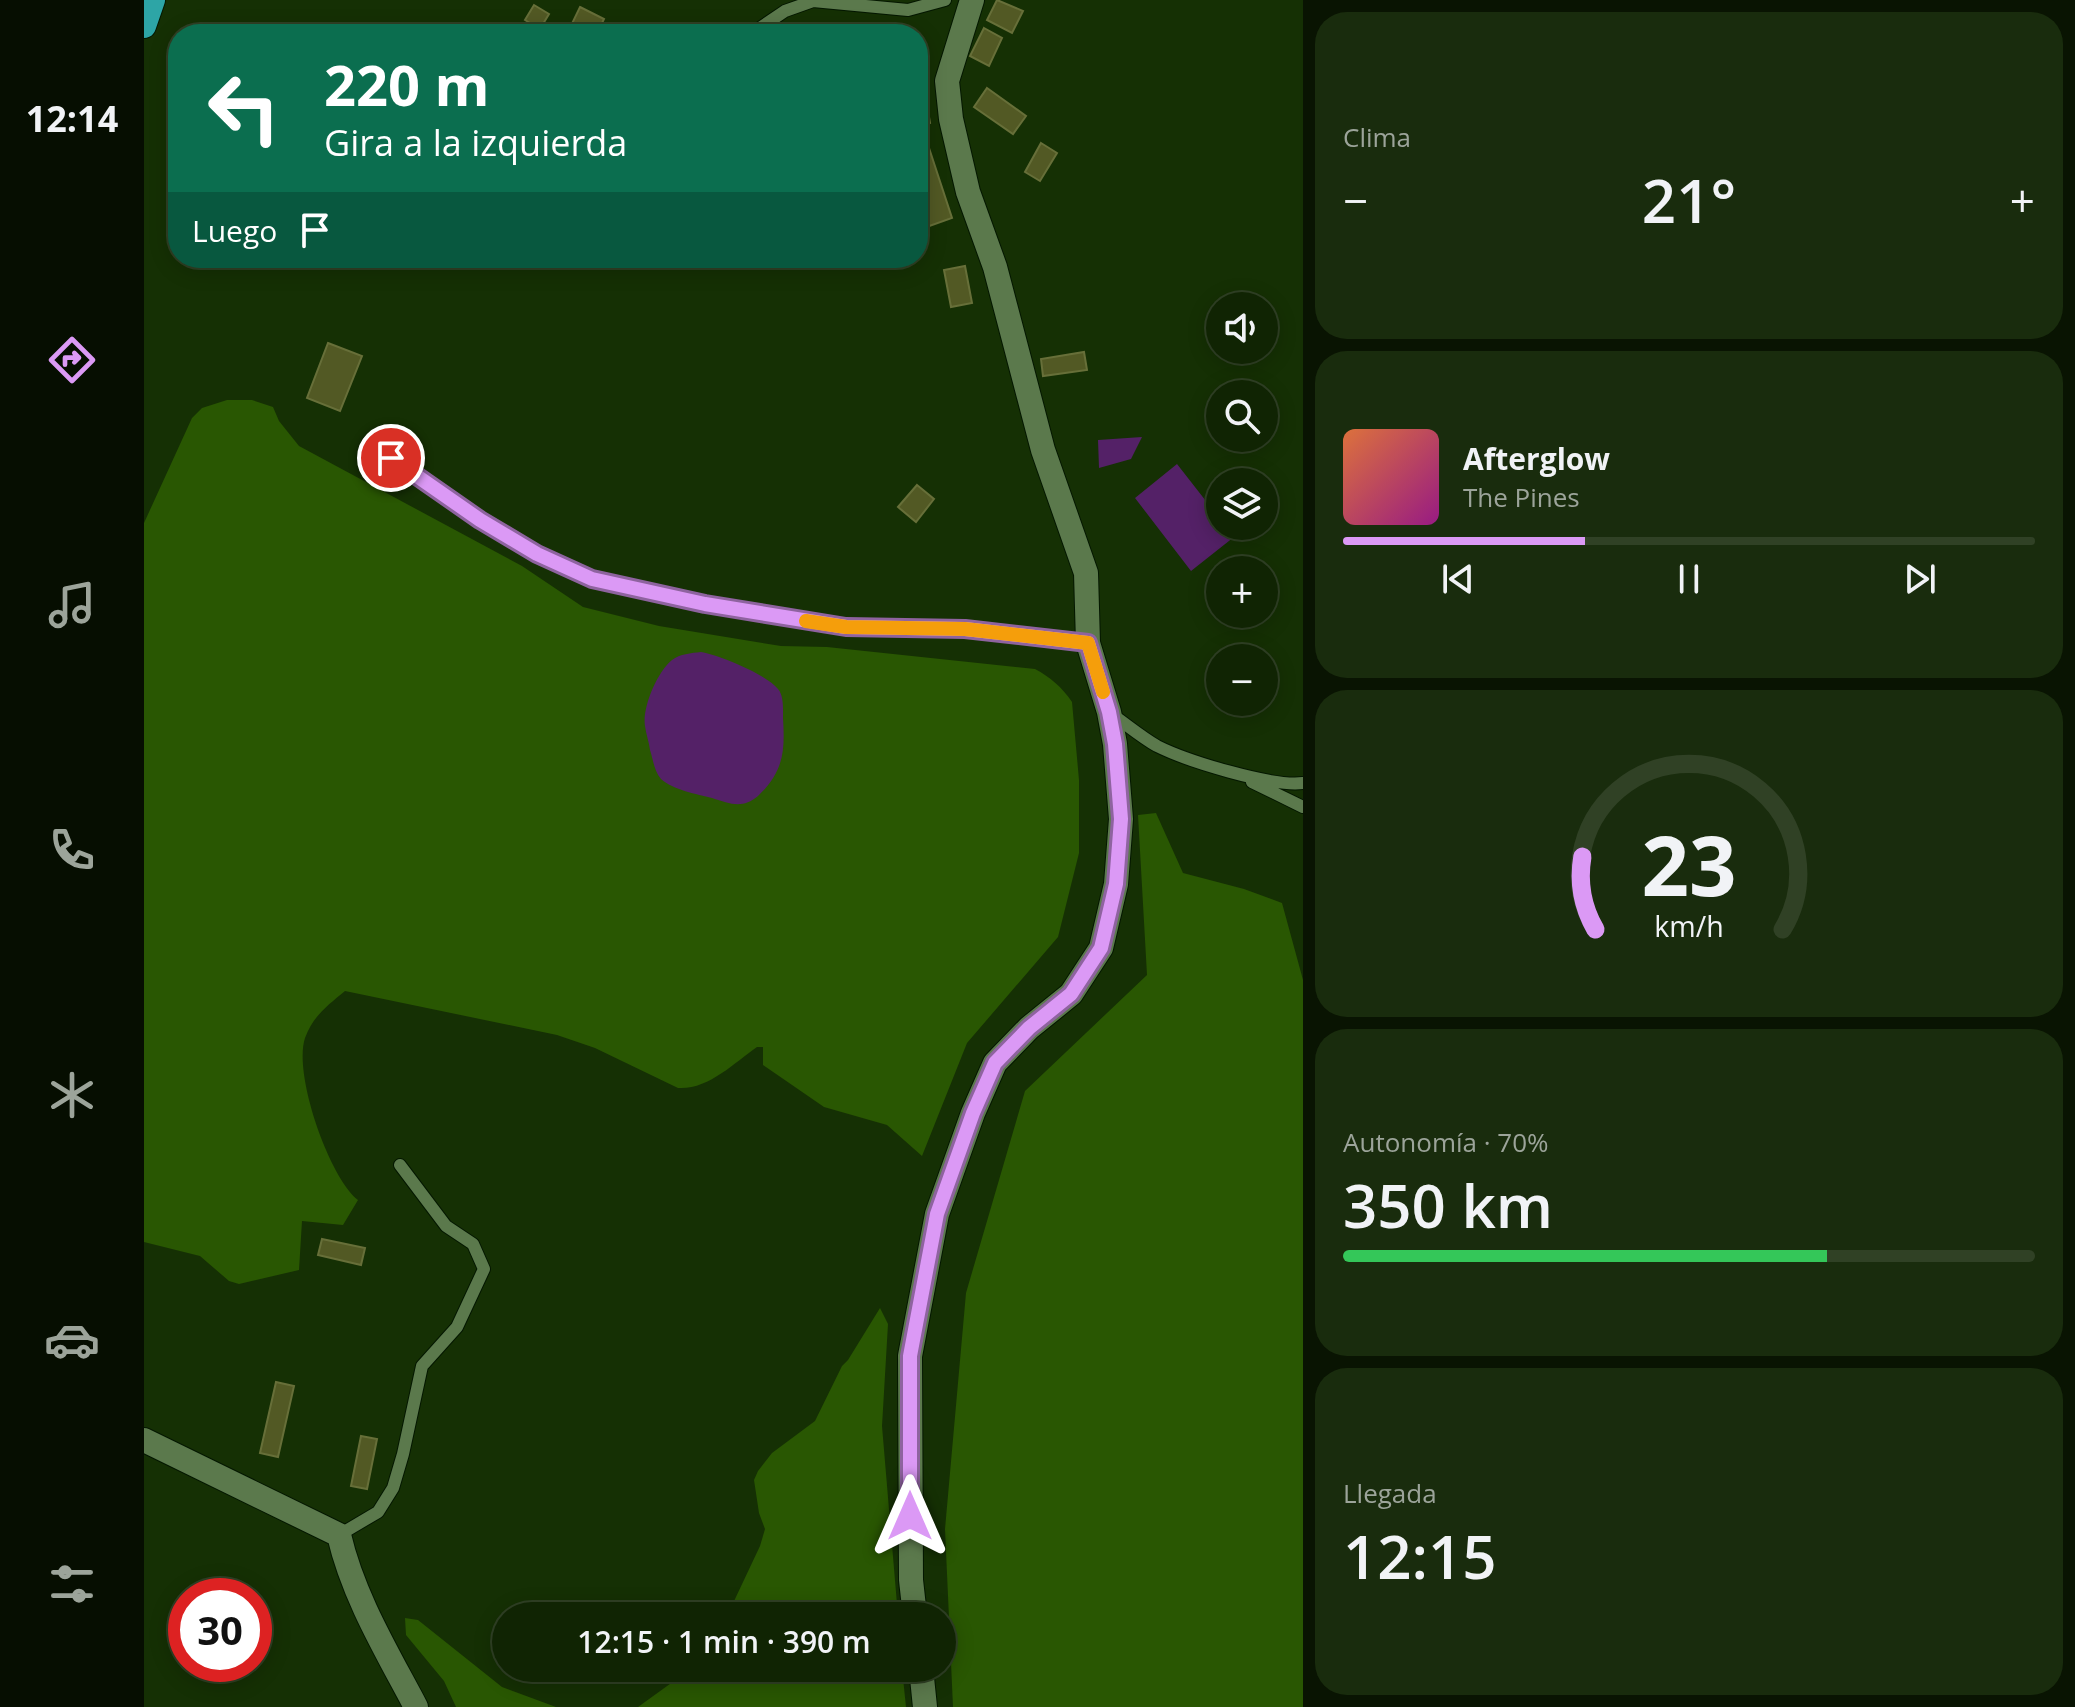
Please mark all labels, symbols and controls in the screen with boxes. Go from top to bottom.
text: 220 m [324,46,490,122]
icon: left [192,56,296,160]
text: 12:14 [26,94,118,143]
text: Gira a la izquierda [324,118,627,167]
text: Clima [1343,119,1411,155]
text: 21° [1642,159,1736,241]
text: − [1343,170,1368,230]
text: + [2010,170,2035,230]
icon: arrive [293,208,337,252]
text: Luego [192,210,277,251]
map controls [1206,292,1278,716]
button: sound [1206,292,1278,364]
icon: directions [44,332,100,388]
button: search [1206,380,1278,452]
pin [357,424,425,492]
icon: arrive [369,436,413,480]
text: Afterglow [1463,438,1610,479]
button: layers [1206,468,1278,540]
text: The Pines [1463,479,1580,515]
button: + [1206,556,1278,628]
icon: previous [1436,557,1480,601]
icon: pause [1667,557,1711,601]
icon: next [1898,557,1942,601]
icon: music [44,577,100,633]
button: − [1206,644,1278,716]
text: 23 [1641,806,1737,919]
icon: phone [44,822,100,878]
text: km/h [1654,906,1724,945]
icon: climate [44,1067,100,1123]
text: Autonomía · 70% [1343,1124,1549,1160]
text: 350 km [1343,1164,1553,1246]
icon: car [44,1312,100,1368]
position arrow [868,1474,952,1558]
text: Llegada [1343,1475,1437,1511]
text: 12:15 [1343,1515,1497,1597]
icon: filters [44,1556,100,1612]
speed limit sign: 30 [168,1578,272,1682]
text: 12:15 · 1 min · 390 m [577,1621,871,1662]

